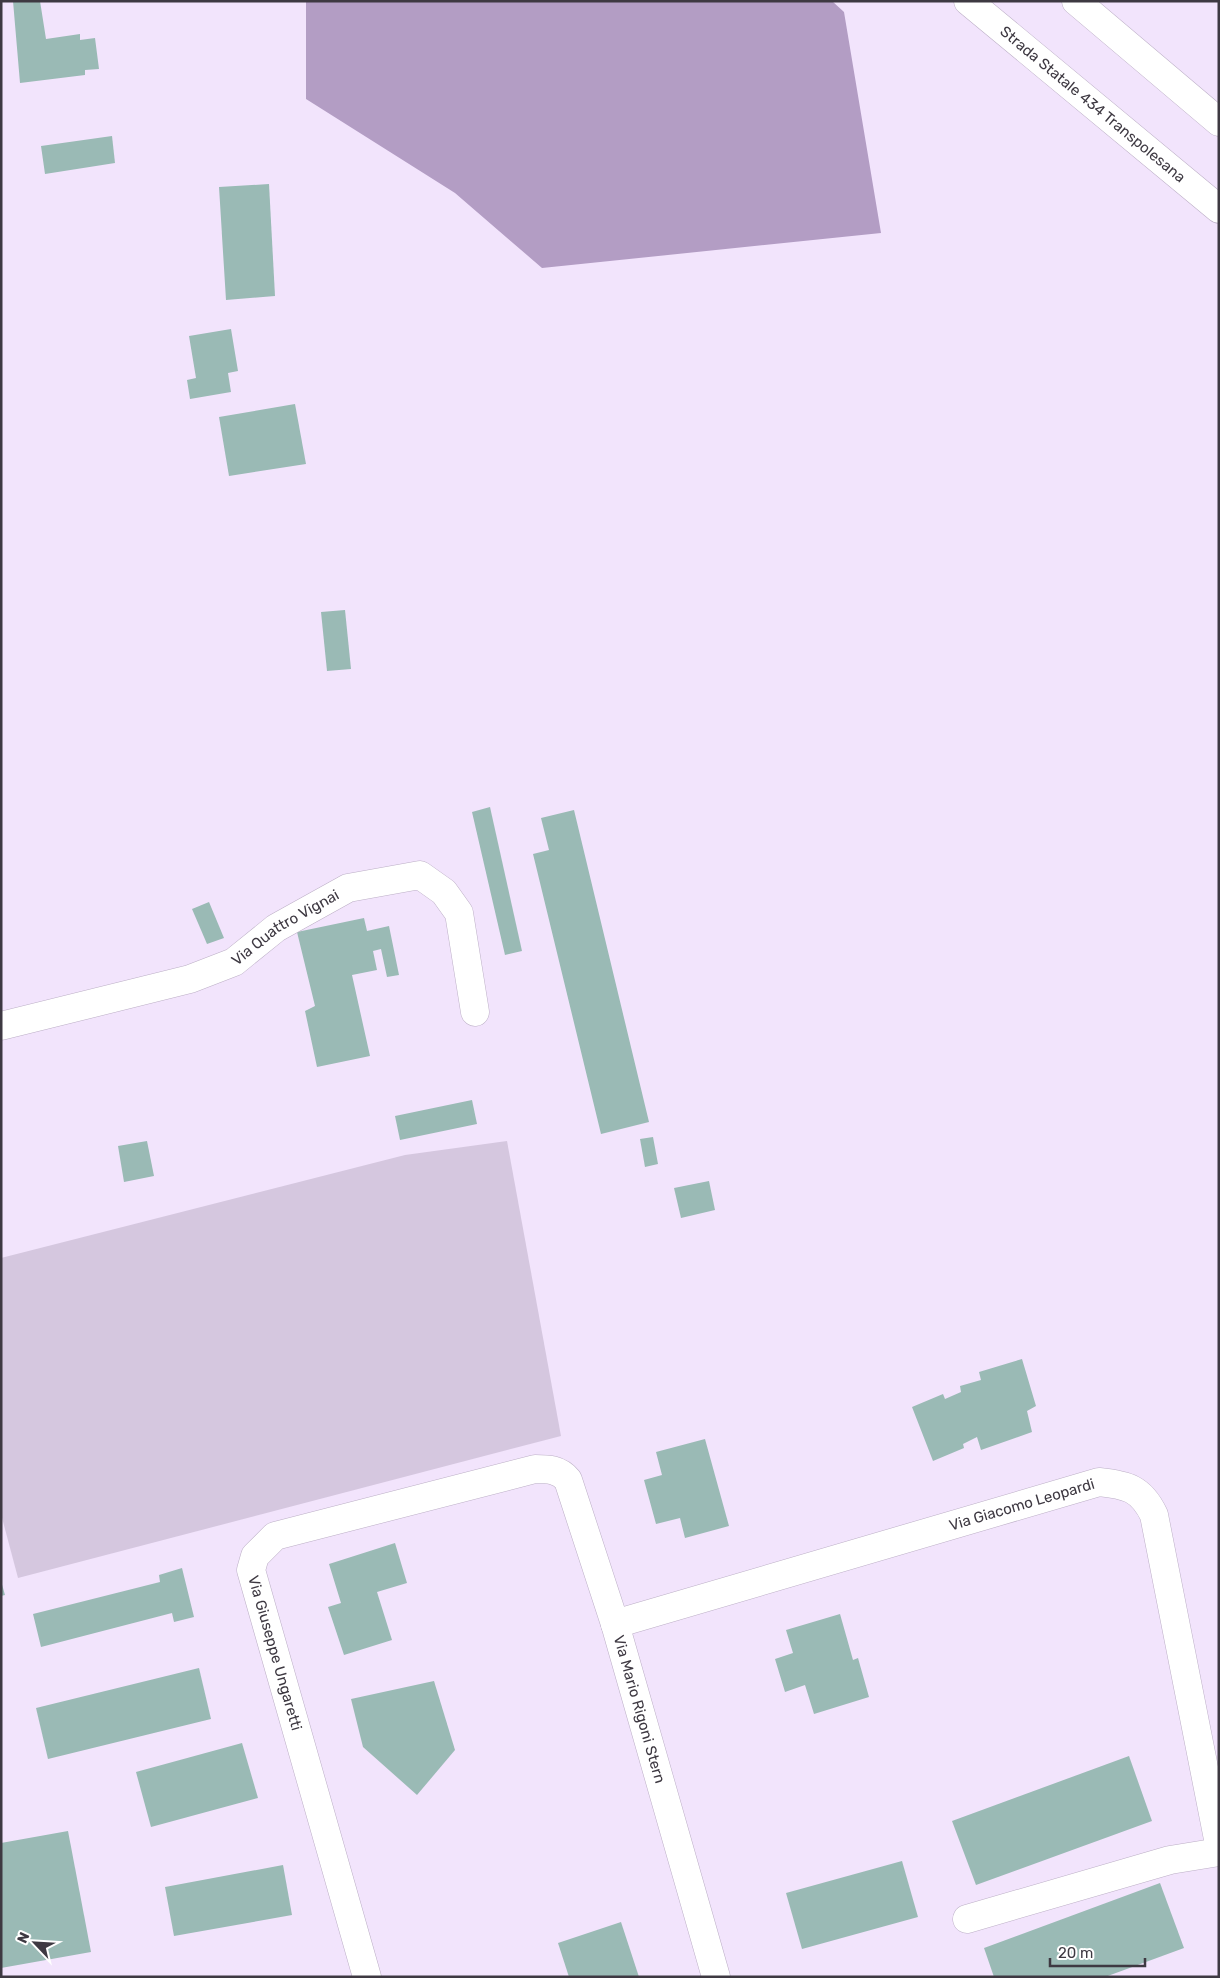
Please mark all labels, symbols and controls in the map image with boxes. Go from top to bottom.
street label: Strada Statale 434 Transpolesana [996,22,1189,186]
street label: Via Quattro Vignai [228,886,342,969]
street label: Via Giacomo Leopardi [947,1475,1097,1534]
street label: Via Giuseppe Ungaretti [244,1573,306,1733]
street label: Via Mario Rigoni Stern [610,1633,669,1785]
north arrow [10,1918,60,1968]
text: N [14,1930,34,1946]
scale bar [1050,1936,1145,1968]
text: 20 m [1058,1944,1093,1962]

